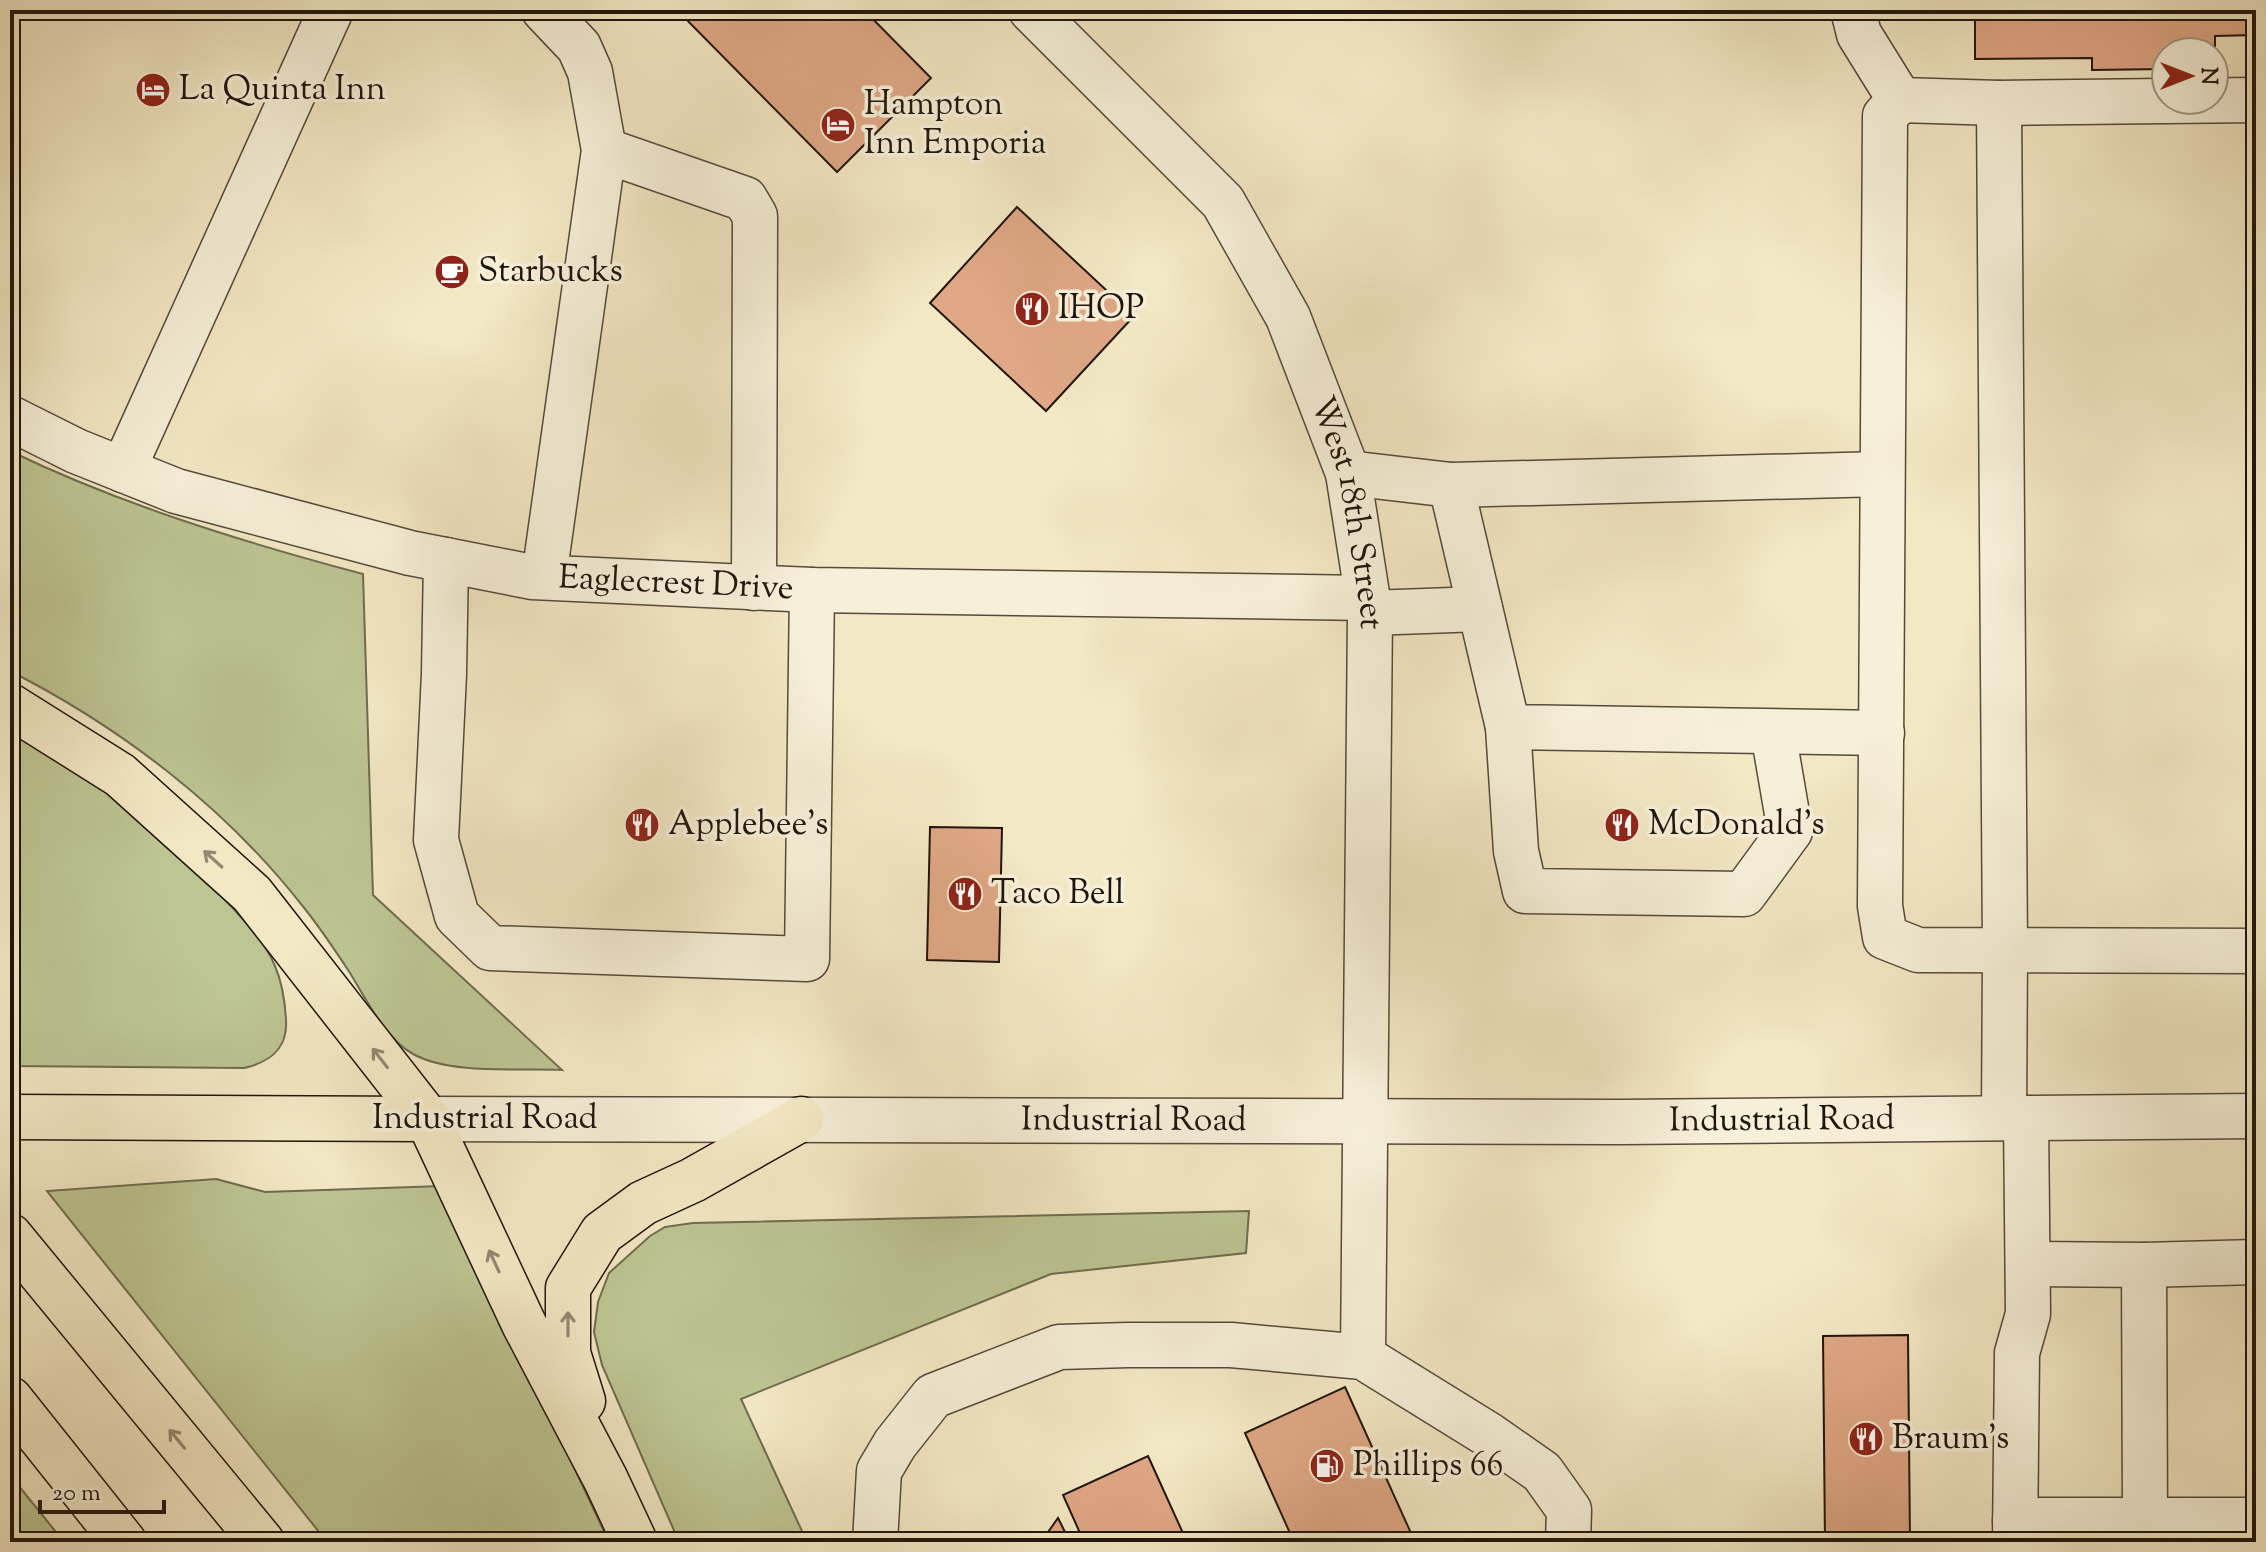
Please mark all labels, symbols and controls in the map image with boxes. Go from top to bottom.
north arrow [2150,36,2230,116]
place label: La Quinta Inn [179,66,386,115]
text: N [2191,67,2223,85]
hotel icon: La Quinta Inn [134,71,172,109]
place label: Hampton Inn Emporia [864,81,1046,169]
hotel icon: Hampton Inn Emporia [819,106,857,144]
place label: Starbucks [478,248,623,297]
cafe icon: Starbucks [433,253,471,291]
place label: IHOP [1058,285,1144,334]
restaurant icon: IHOP [1013,290,1051,328]
street label: West 18th Street [1297,390,1395,630]
street label: Eaglecrest Drive [557,554,795,614]
place label: Applebee's [668,801,828,850]
place label: McDonald's [1648,801,1825,850]
restaurant icon: Applebee's [623,806,661,844]
restaurant icon: McDonald's [1603,806,1641,844]
one-way arrow [203,850,223,869]
place label: Taco Bell [991,870,1124,919]
restaurant icon: Taco Bell [946,875,984,913]
one-way arrow [371,1048,389,1069]
street label: Industrial Road [372,1095,598,1144]
street label: Industrial Road [1669,1095,1895,1146]
street label: Industrial Road [1021,1096,1247,1146]
one-way arrow [486,1249,501,1273]
one-way arrow [560,1311,576,1338]
place label: Braum's [1892,1415,2009,1464]
restaurant icon: Braum's [1847,1420,1885,1458]
one-way arrow [168,1429,186,1449]
place label: Phillips 66 [1353,1442,1504,1491]
fuel station icon: Phillips 66 [1308,1447,1346,1485]
scale bar [40,1464,164,1514]
text: 20 m [52,1477,101,1511]

